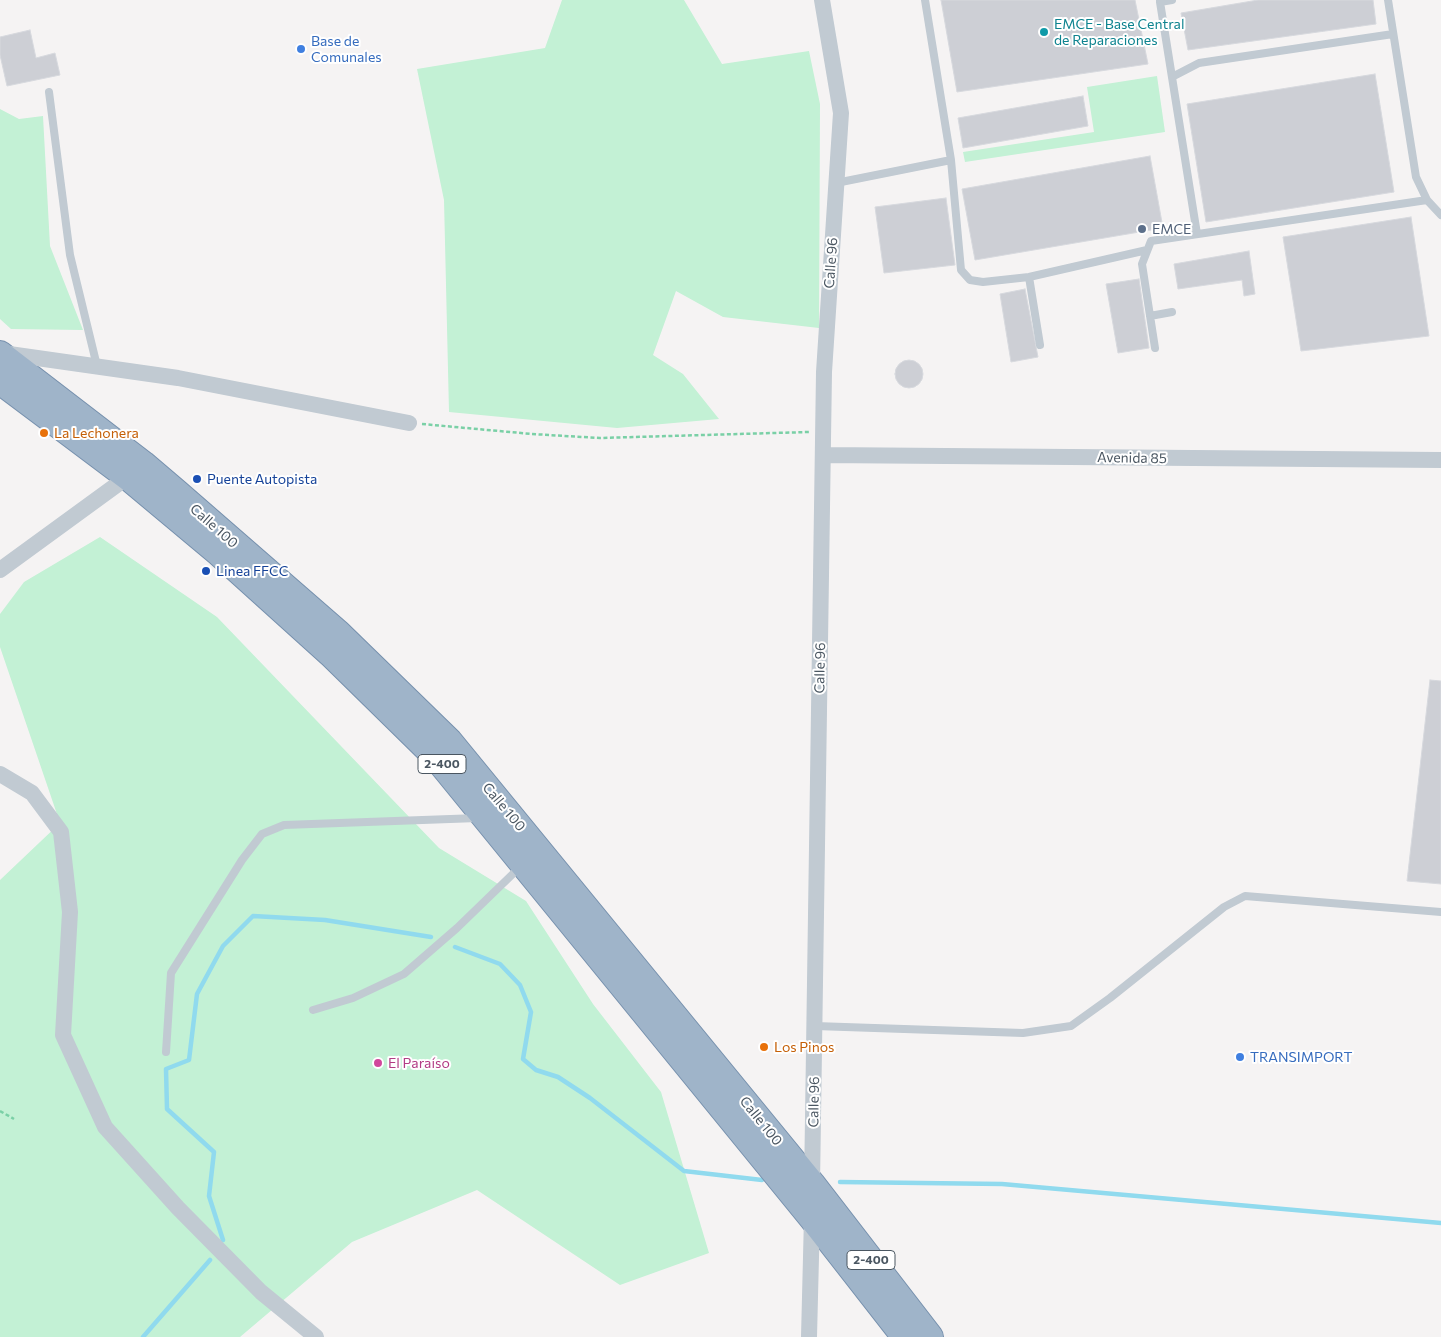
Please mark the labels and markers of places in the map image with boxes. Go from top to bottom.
place label: EMCE - Base Central de Reparaciones [1054,16,1184,48]
marker: EMCE - Base Central de Reparaciones [1038,26,1050,38]
place label: Base de Comunales [311,33,382,65]
marker: Base de Comunales [295,43,307,55]
place label: EMCE [1152,221,1191,237]
marker: EMCE [1136,223,1148,235]
place label: La Lechonera [54,425,139,441]
marker: La Lechonera [38,427,50,439]
place label: Puente Autopista [207,471,317,487]
marker: Puente Autopista [191,473,203,485]
place label: Linea FFCC [216,563,288,579]
marker: Linea FFCC [200,565,212,577]
place label: Los Pinos [774,1039,834,1055]
marker: Los Pinos [758,1041,770,1053]
place label: TRANSIMPORT [1250,1049,1352,1065]
marker: TRANSIMPORT [1234,1051,1246,1063]
place label: El Paraíso [388,1055,450,1071]
marker: El Paraíso [372,1057,384,1069]

